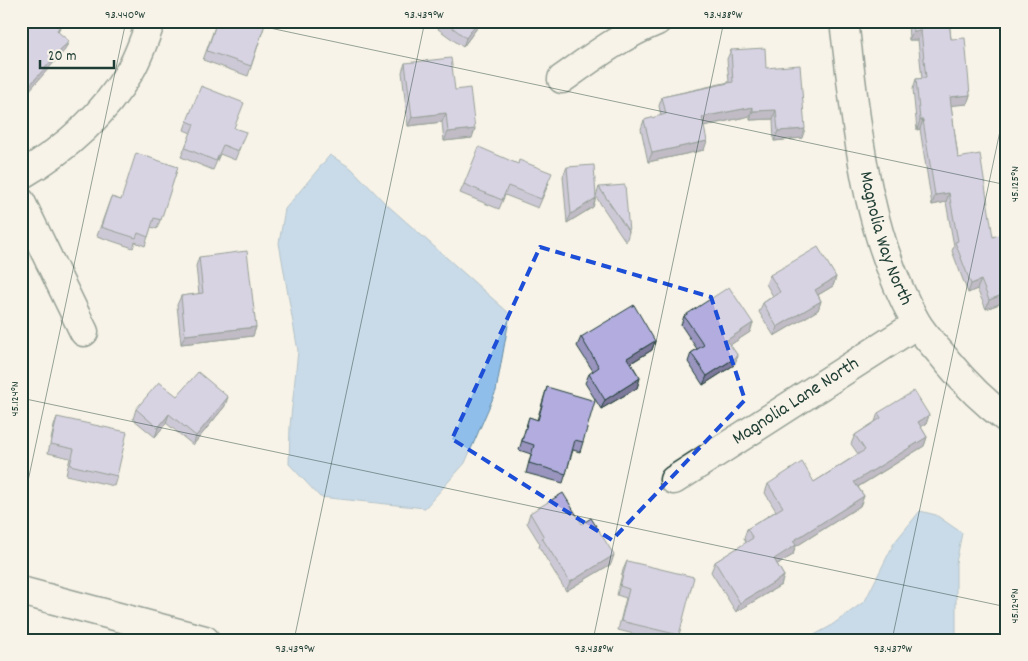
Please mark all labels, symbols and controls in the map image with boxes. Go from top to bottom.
text: 93.440°W [105,7,145,24]
text: 93.439°W [404,7,444,24]
text: 93.438°W [704,7,742,24]
scale bar [40,38,114,70]
text: 20 m [48,46,76,68]
text: 45.125°N [1007,166,1024,202]
street label: Magnolia Way North [851,169,919,310]
street label: Magnolia Lane North [727,351,865,452]
text: 45.124°N [7,381,24,417]
text: 45.124°N [1007,588,1024,624]
text: 93.439°W [275,641,315,658]
text: 93.438°W [575,641,613,658]
text: 93.437°W [874,641,912,658]

